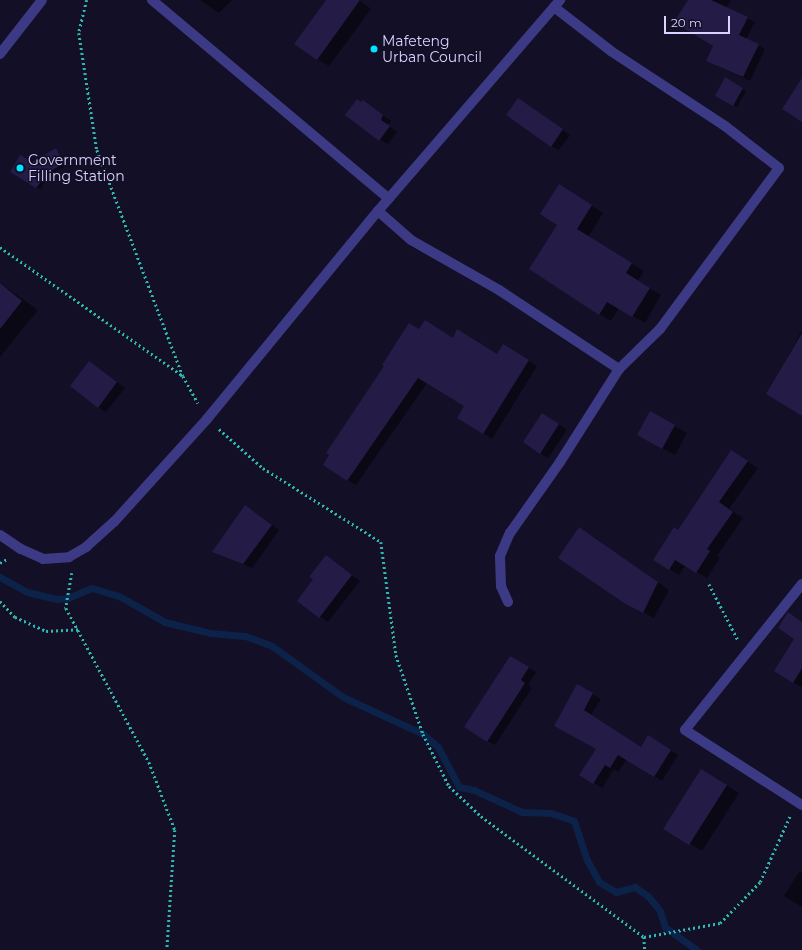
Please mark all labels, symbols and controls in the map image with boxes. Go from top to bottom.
scale bar [666,8,732,34]
text: 20 m [671,15,702,30]
place label: Mafeteng Urban Council [382,33,482,66]
marker: Mafeteng Urban Council [369,44,379,54]
place label: Government Filling Station [28,152,125,184]
marker: Government Filling Station [15,163,25,173]

